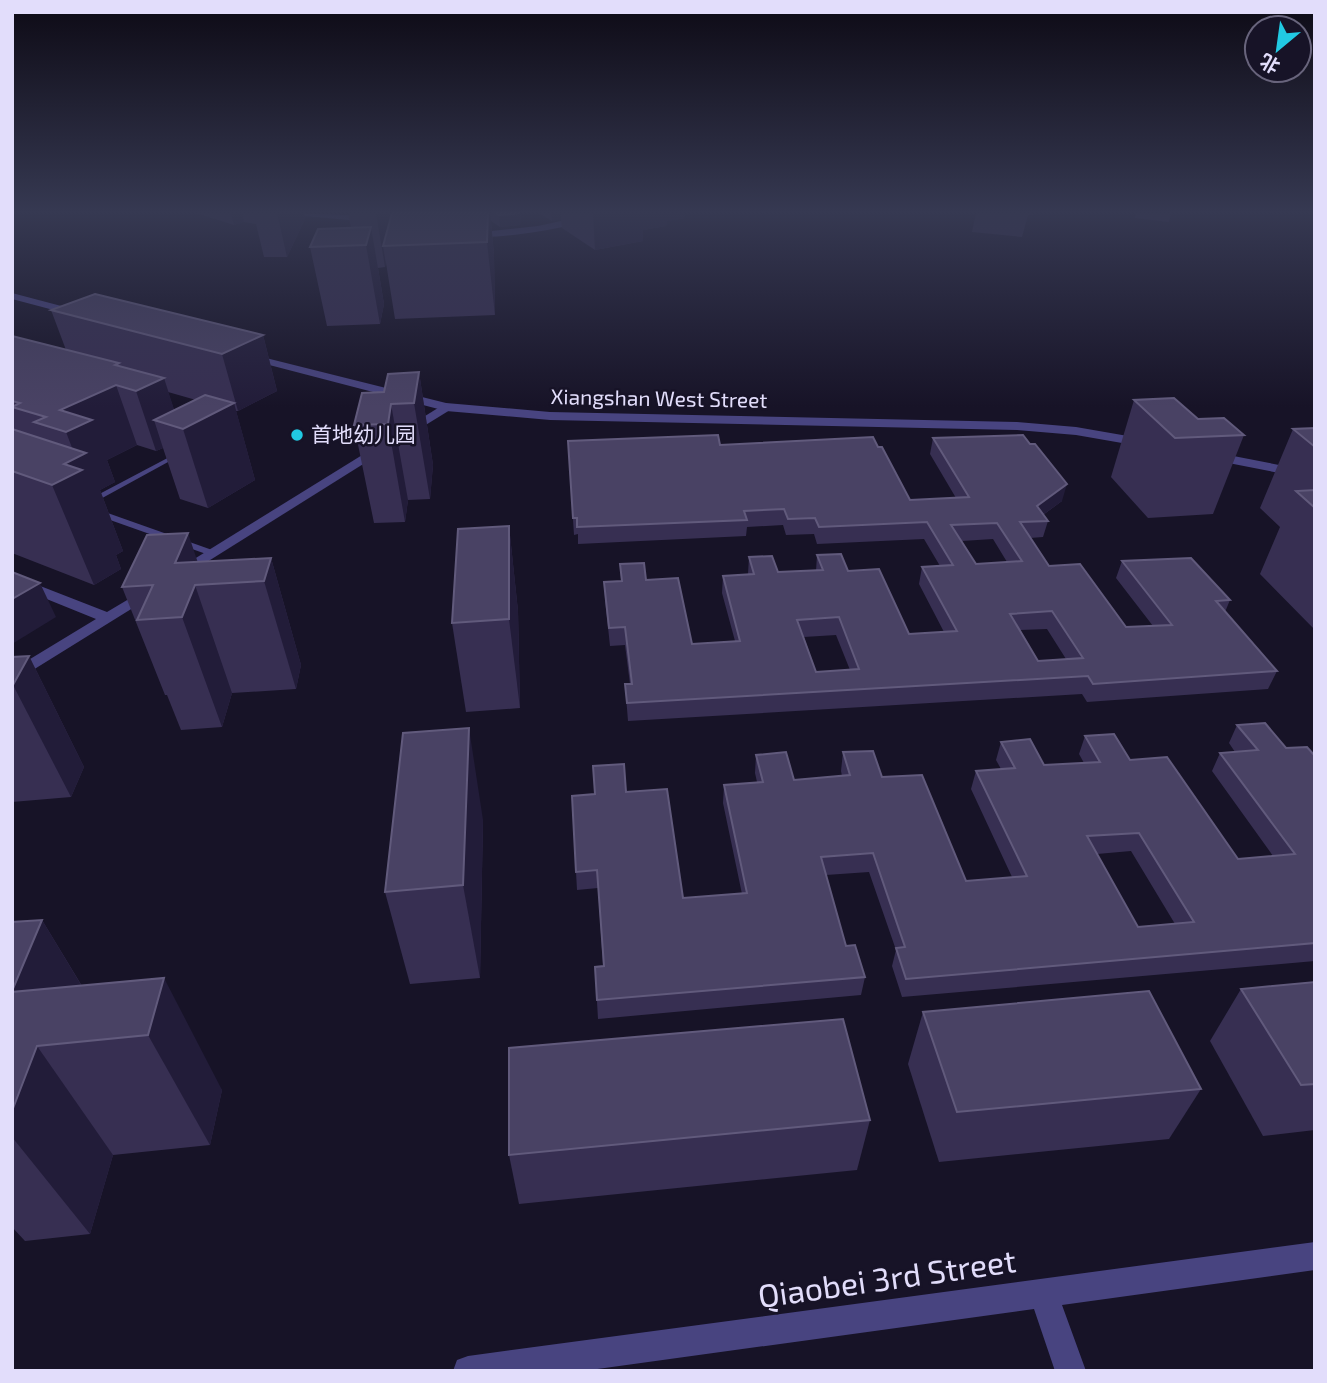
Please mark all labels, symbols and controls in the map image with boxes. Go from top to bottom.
north arrow [1243,14,1313,84]
text: 北 [1256,50,1283,79]
street label: Xiangshan West Street [550,383,768,412]
place label: 首地幼儿园 [311,421,416,446]
marker: 首地幼儿园 [289,427,305,443]
street label: Qiaobei 3rd Street [755,1240,1018,1315]

